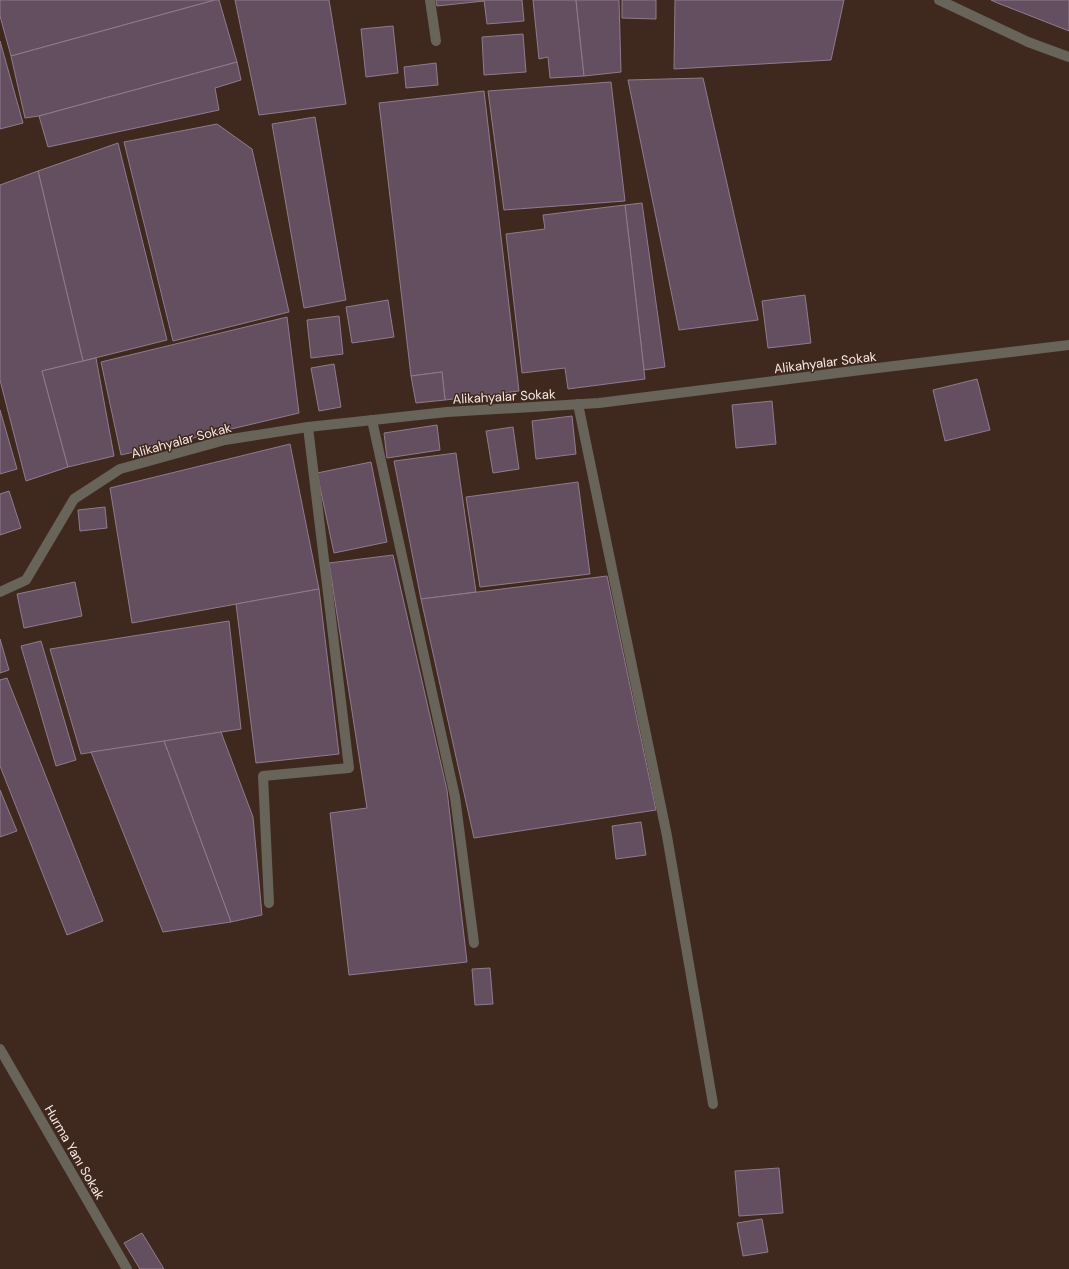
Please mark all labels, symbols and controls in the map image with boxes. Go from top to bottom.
street label: Alikahyalar Sokak [773,348,878,377]
street label: Alikahyalar Sokak [452,385,556,408]
street label: Alikahyalar Sokak [129,419,234,462]
street label: Hurma Yanı Sokak [41,1102,109,1203]

